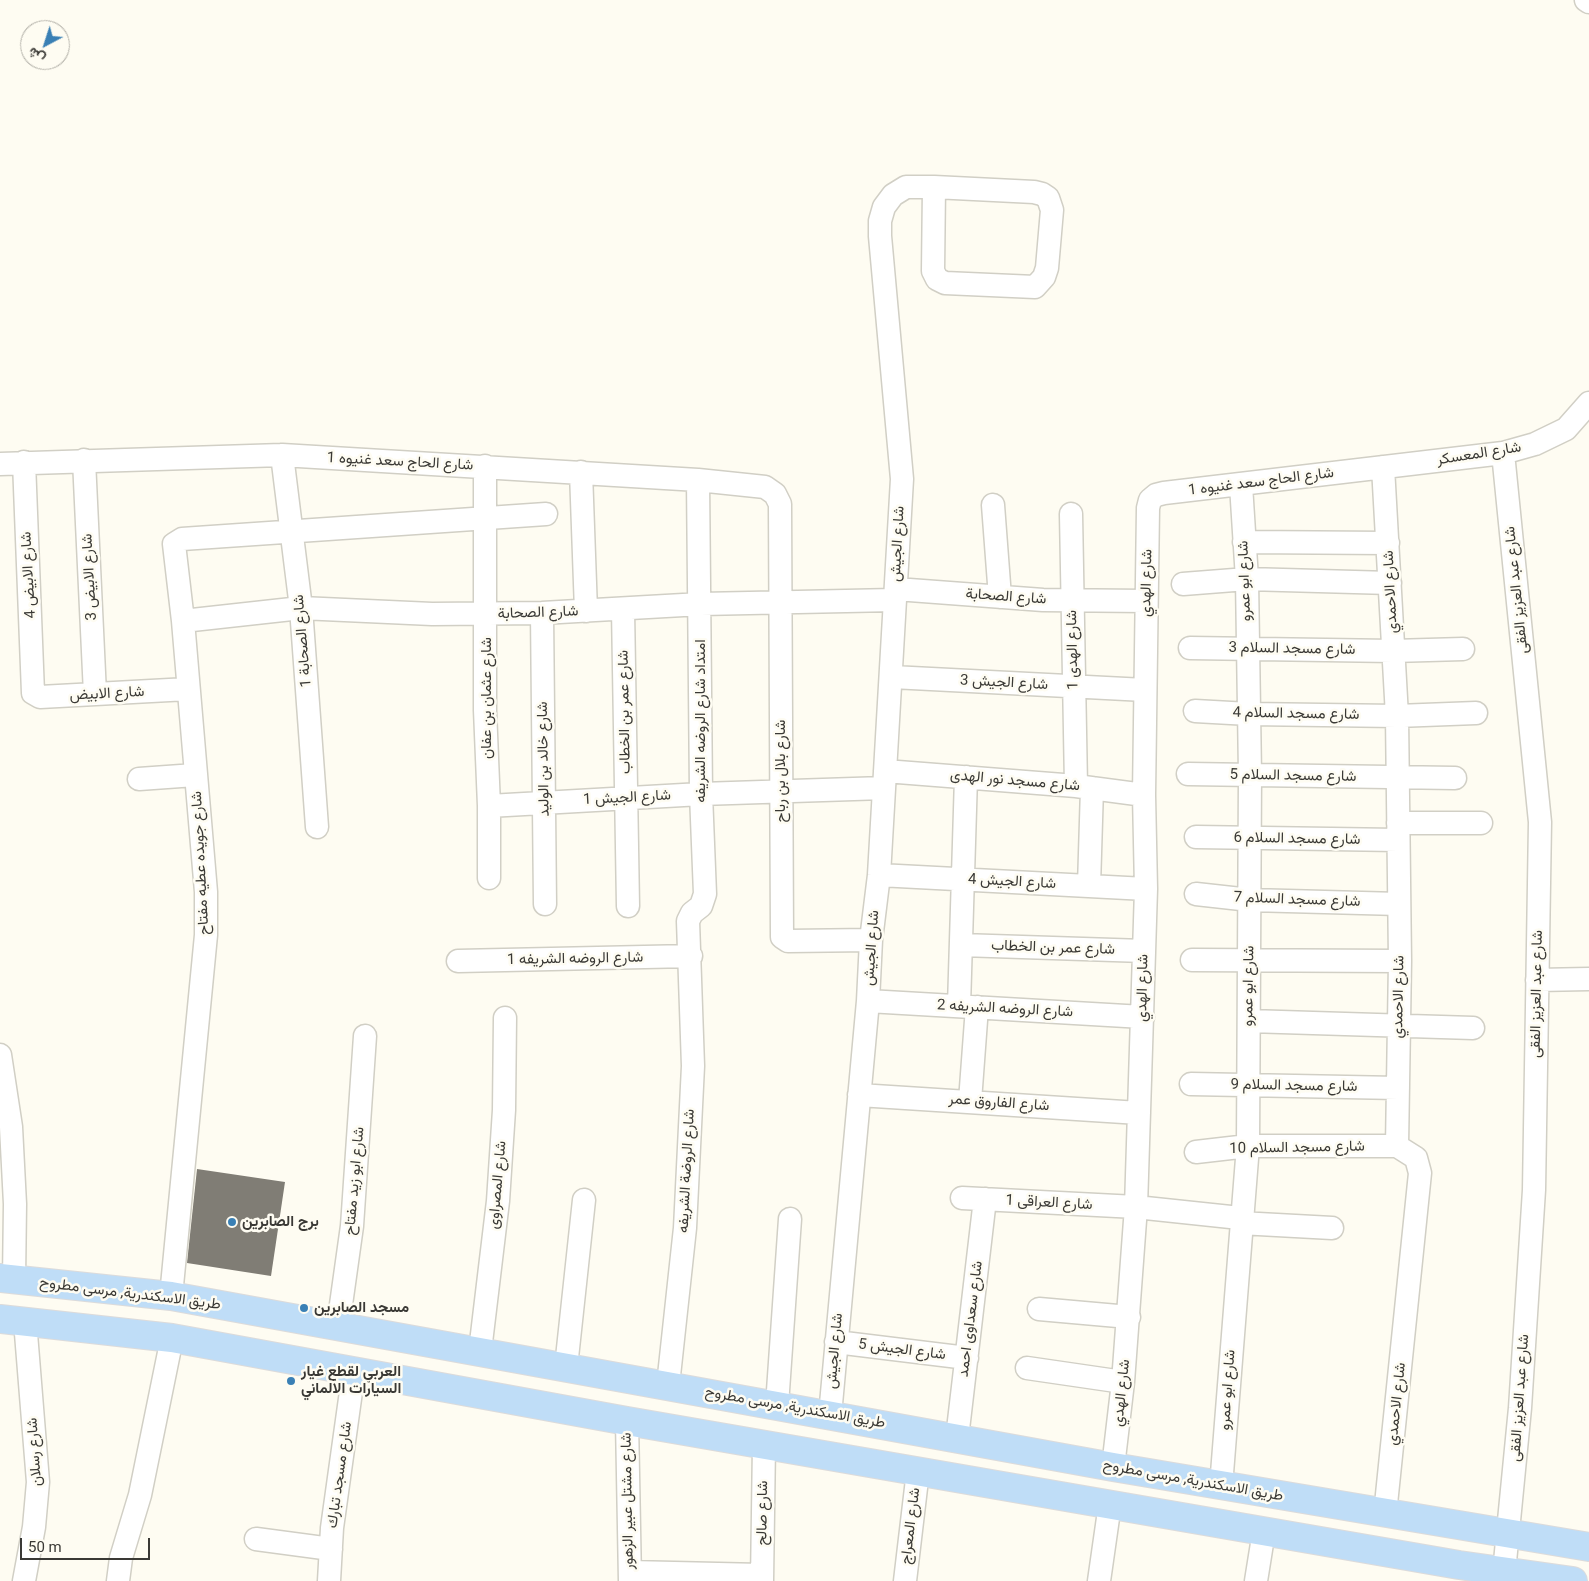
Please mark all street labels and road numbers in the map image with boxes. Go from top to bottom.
street label: شارع المعسكر [1436,438,1522,470]
street label: شارع الحاج سعد غنيوه 1 [326,449,474,475]
street label: شارع الحاج سعد غنيوه 1 [1187,464,1335,500]
street label: شارع الجيش [887,506,909,582]
street label: شارع عبد العزيز الفقى [1501,525,1533,655]
street label: شارع الابيض 4 [18,531,40,619]
street label: شارع الابيض 3 [79,533,101,621]
street label: شارع ابو عمرو [1235,540,1255,622]
street label: شارع الهدي [1137,549,1157,617]
street label: شارع الاحمدي [1380,550,1402,634]
street label: شارع الصحابة [965,585,1047,609]
street label: شارع الصحابة 1 [290,594,316,688]
street label: شارع الصحابة [497,603,579,623]
street label: شارع الهدى 1 [1063,610,1083,690]
street label: شارع عثمان بن عفان [478,637,496,759]
street label: امتداد شارع الروضه الشريفه [692,639,710,803]
street label: شارع مسجد السلام 3 [1228,639,1356,659]
street label: شارع عمر بن الخطاب [615,650,635,774]
street label: شارع الجيش 3 [960,672,1048,694]
street label: شارع الابيض [69,683,145,705]
street label: شارع خالد بن الوليد [534,701,554,817]
street label: شارع مسجد السلام 4 [1232,704,1360,724]
street label: شارع بلال بن رباح [772,720,790,822]
street label: شارع مسجد نور الهدى [949,766,1081,796]
street label: شارع مسجد السلام 5 [1229,766,1357,786]
street label: شارع الجيش 1 [583,787,671,809]
street label: شارع جويده عطيه مفتاح [188,791,214,935]
street label: شارع مسجد السلام 6 [1233,829,1361,849]
street label: شارع الجيش 4 [968,871,1056,893]
street label: شارع مسجد السلام 7 [1233,889,1361,911]
street label: شارع الجيش [860,910,884,986]
street label: شارع عبد العزيز الفقى [1527,930,1547,1058]
street label: شارع عمر بن الخطاب [991,937,1115,959]
street label: شارع ابو عمرو [1239,945,1259,1027]
street label: شارع الروضه الشريفه 1 [507,949,643,969]
street label: شارع الهدي [1133,954,1153,1022]
street label: شارع الاحمدي [1389,955,1409,1039]
street label: شارع الروضه الشريفه 2 [936,996,1074,1022]
street label: شارع مسجد السلام 9 [1230,1076,1358,1096]
street label: شارع الفاروق عمر [948,1090,1050,1116]
street label: شارع الروضة الشريفه [675,1109,699,1233]
street label: شارع ابو زيد مفتاح [341,1126,369,1236]
street label: شارع مسجد السلام 10 [1229,1138,1365,1158]
street label: شارع المصراوى [485,1140,511,1230]
street label: شارع العراقى 1 [1005,1192,1093,1214]
street label: شارع سعداوى احمد [955,1260,987,1378]
street label: طريق الاسكندرية, مرسى مطروح [38,1274,222,1314]
street label: شارع الجيش [823,1312,847,1390]
street label: شارع عبد العزيز الفقى [1507,1334,1533,1462]
street label: شارع الجيش 5 [857,1336,947,1364]
street label: شارع ابو عمرو [1216,1349,1240,1431]
street label: شارع الهدي [1110,1358,1134,1428]
street label: شارع الاحمدي [1384,1362,1410,1446]
street label: طريق الاسكندرية, مرسى مطروح [704,1383,886,1433]
street label: شارع رسلان [24,1417,46,1487]
street label: شارع مسجد تبارك [324,1421,356,1529]
street label: شارع مشتل عبير الزهور [618,1432,638,1570]
street label: طريق الاسكندرية, مرسى مطروح [1102,1456,1284,1506]
street label: شارع صالح [753,1480,773,1546]
street label: شارع المعراج [897,1487,925,1565]

